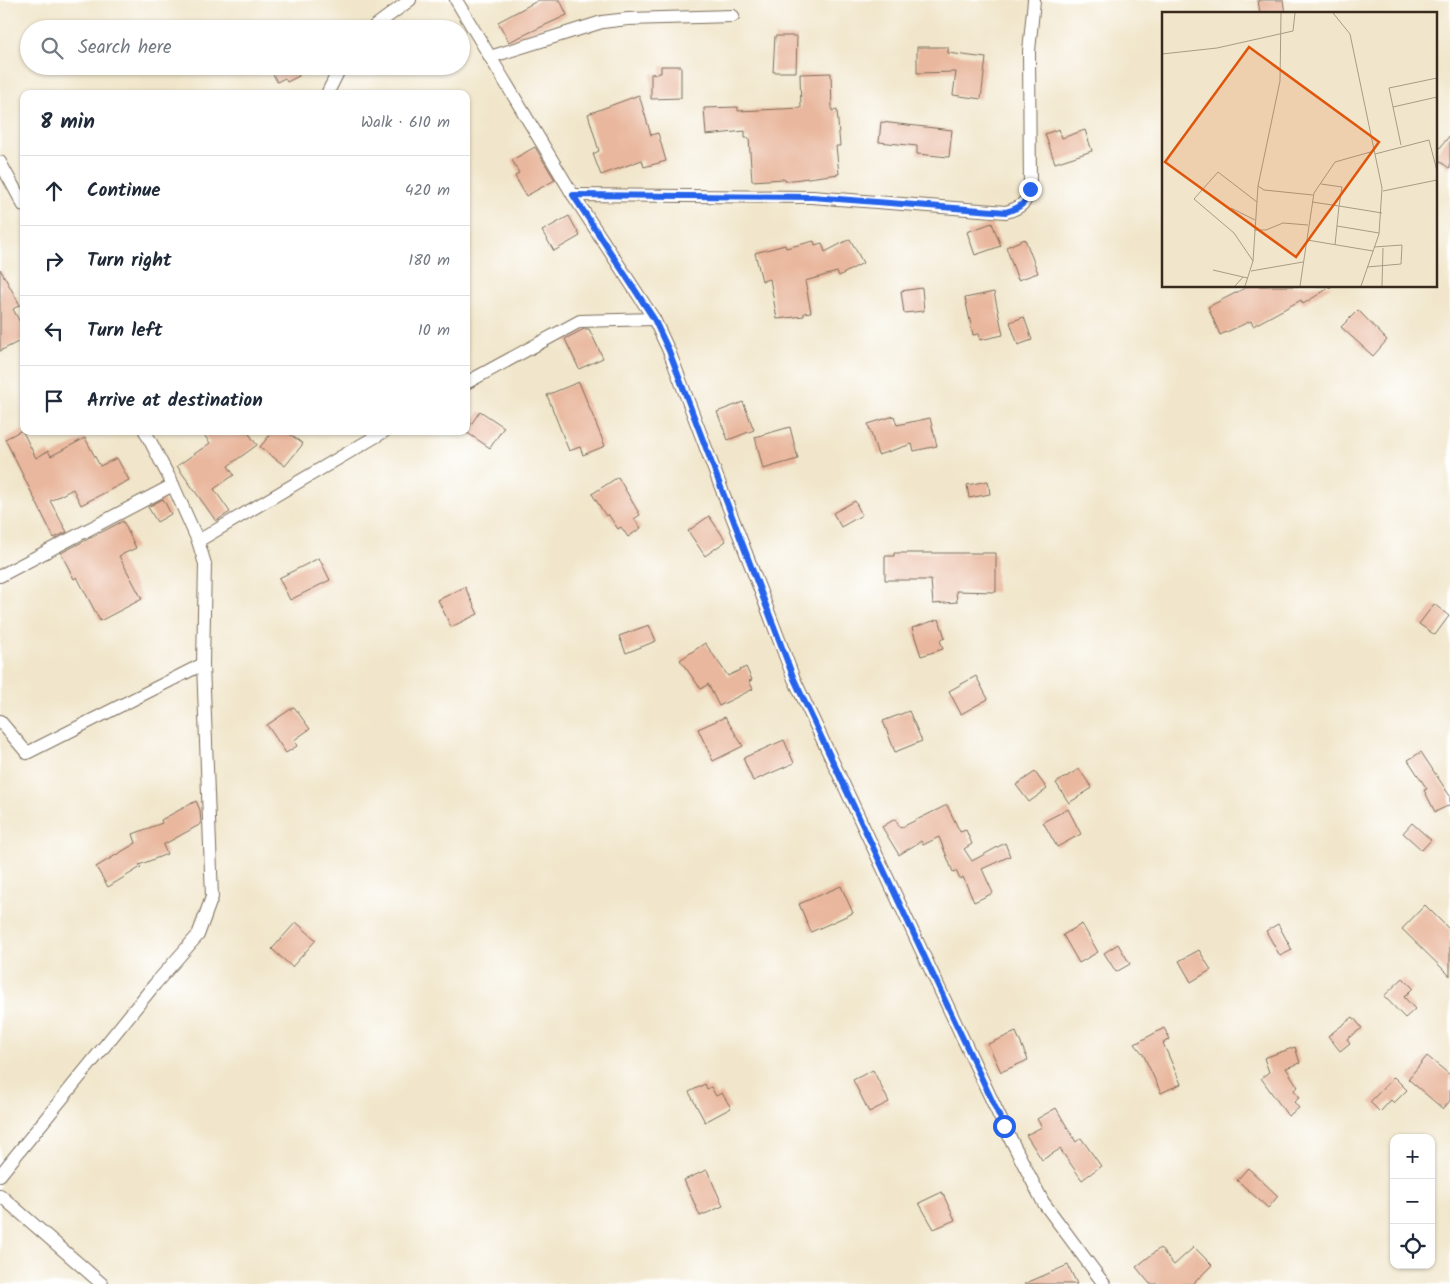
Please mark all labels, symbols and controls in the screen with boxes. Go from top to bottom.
inset map [1162,12,1438,288]
search box [20,20,470,75]
text: Search here [78,33,172,63]
icon: search [38,34,66,62]
text: 8 min [40,106,95,139]
text: Walk · 610 m [361,110,450,135]
text: Continue [87,176,160,206]
icon: ahead [40,177,68,205]
text: 420 m [405,178,450,203]
route end [1019,178,1042,201]
text: Turn right [87,246,172,276]
icon: right [40,247,68,275]
text: 180 m [408,248,450,273]
text: Turn left [87,316,162,346]
icon: left [40,317,68,345]
text: 10 m [418,318,450,343]
text: Arrive at destination [87,386,263,416]
icon: arrive [40,387,68,415]
route start [993,1115,1016,1138]
map controls [1390,1134,1435,1269]
button: + [1390,1134,1435,1179]
button: − [1390,1179,1435,1224]
button: locate [1390,1224,1435,1269]

